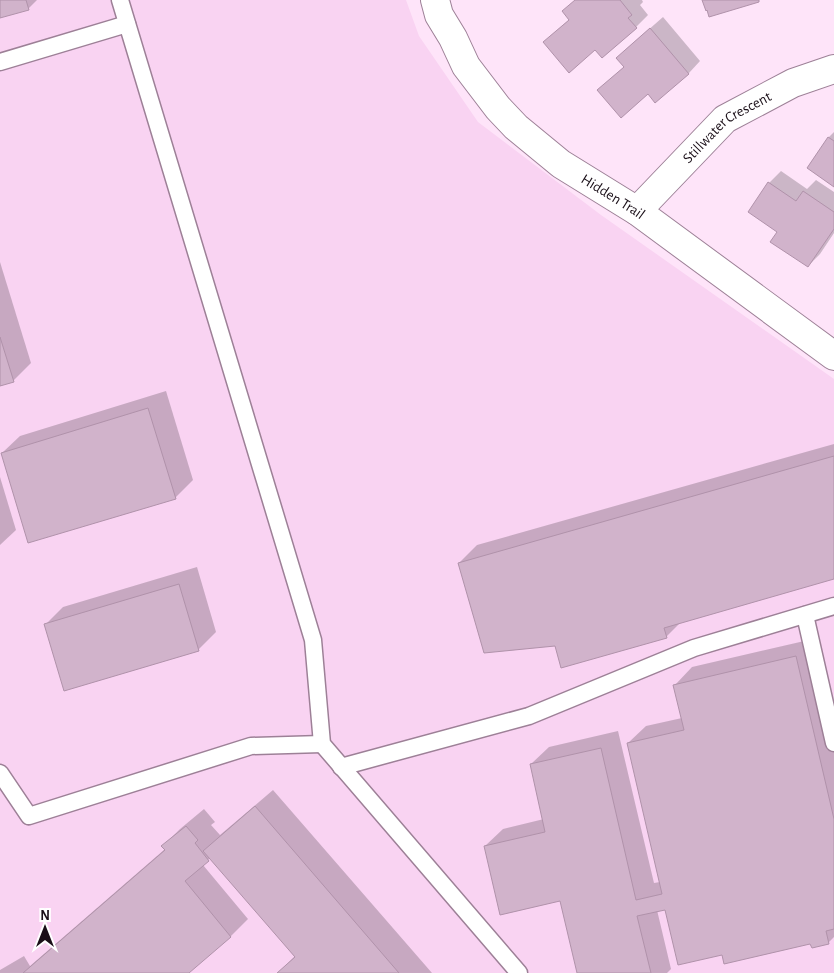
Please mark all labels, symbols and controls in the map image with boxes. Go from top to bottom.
street label: Stillwater Crescent [680,88,774,166]
street label: Hidden Trail [579,171,648,222]
north arrow [20,903,70,953]
text: N [40,909,50,923]

